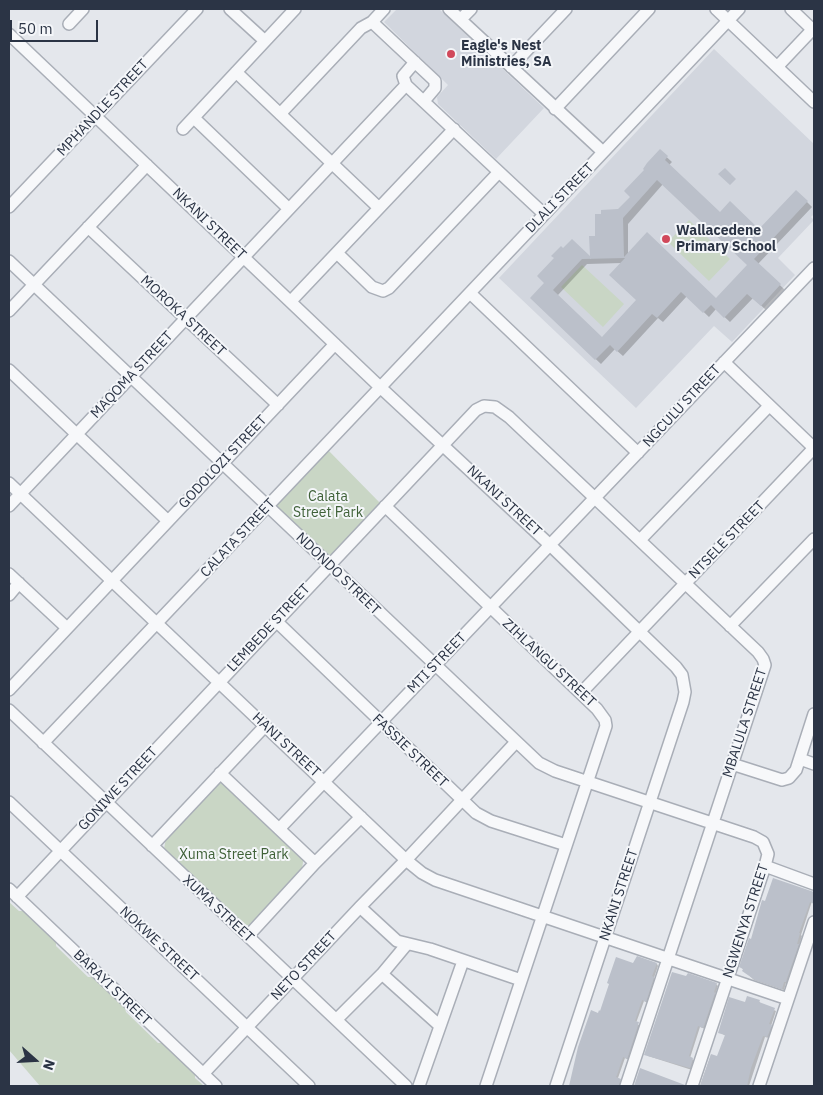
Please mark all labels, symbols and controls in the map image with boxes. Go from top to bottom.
scale bar [12,10,100,42]
text: 50 m [18,19,53,38]
place label: Eagle's Nest Ministries, SA [461,38,552,70]
marker: Eagle's Nest Ministries, SA [445,48,457,60]
street label: MPHANDLE STREET [54,56,152,160]
street label: DLALI STREET [522,160,598,236]
street label: NKANI STREET [169,185,249,263]
place label: Wallacedene Primary School [676,223,776,256]
marker: Wallacedene Primary School [660,233,672,245]
street label: MOROKA STREET [137,272,229,360]
street label: MAQOMA STREET [87,328,177,422]
street label: NGCULU STREET [640,361,724,451]
street label: GODOLOZI STREET [175,412,271,512]
street label: NKANI STREET [463,462,545,540]
park label: Calata Street Park [293,489,363,522]
street label: CALATA STREET [197,495,279,581]
street label: NTSELE STREET [686,498,768,582]
street label: NDONDO STREET [292,529,384,619]
street label: LEMBEDE STREET [224,581,314,675]
street label: ZIHLANGU STREET [499,615,599,711]
street label: MTI STREET [404,629,470,697]
street label: MBALULA STREET [719,666,771,780]
street label: HANI STREET [248,709,324,781]
street label: FASSIE STREET [369,711,451,791]
street label: GONIWE STREET [75,744,161,834]
park label: Xuma Street Park [179,847,289,863]
street label: NKANI STREET [596,847,642,943]
street label: NGWENYA STREET [720,862,772,980]
street label: XUMA STREET [179,872,257,946]
street label: NOKWE STREET [116,903,202,985]
street label: NETO STREET [268,928,340,1004]
street label: BARAYI STREET [70,947,154,1029]
north arrow [10,1035,60,1085]
text: N [39,1057,59,1073]

